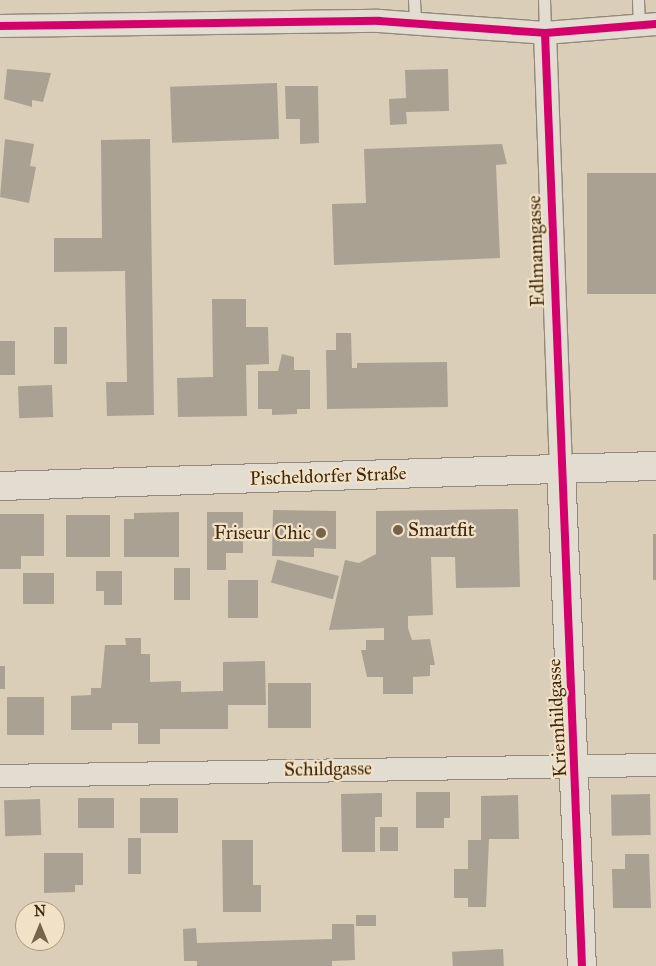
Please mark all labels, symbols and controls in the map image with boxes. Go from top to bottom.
street label: Edlmanngasse [523,195,549,307]
street label: Pischeldorfer Straße [249,462,407,490]
place label: Smartfit [408,519,474,541]
place label: Friseur Chic [214,522,311,544]
marker: Smartfit [392,524,404,536]
marker: Friseur Chic [315,527,327,539]
street label: Kriemhildgasse [543,658,571,778]
street label: Schildgasse [284,757,372,781]
north arrow [15,901,65,951]
text: N [34,903,46,920]

